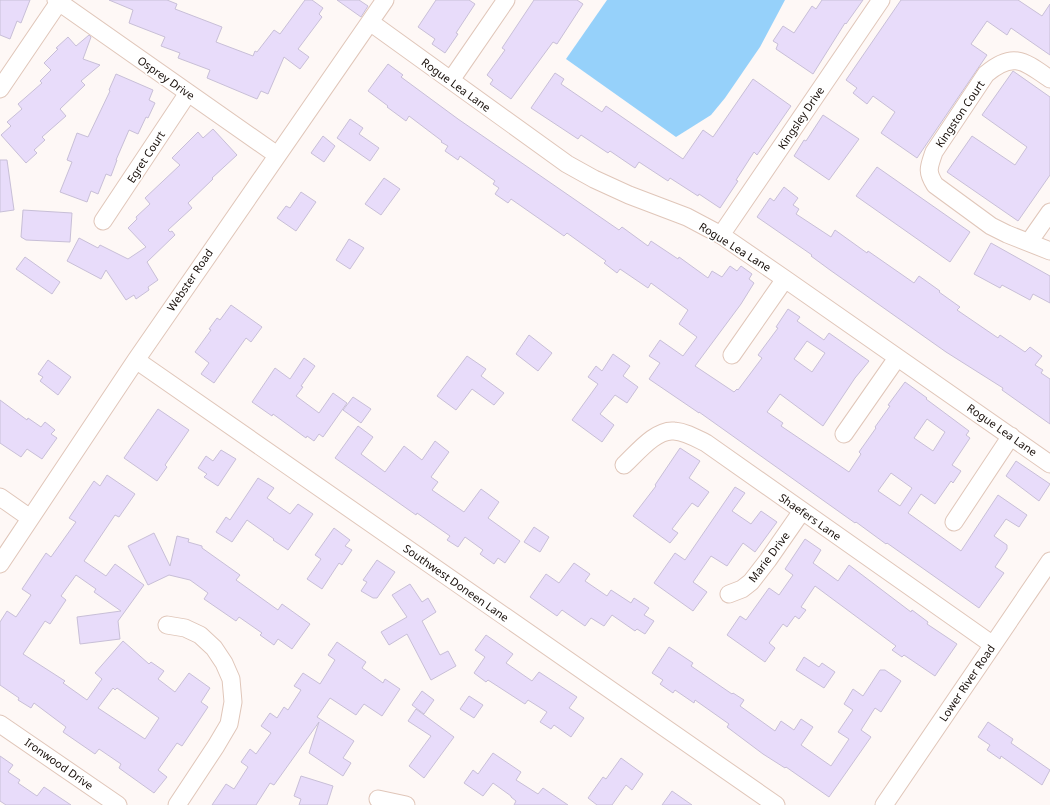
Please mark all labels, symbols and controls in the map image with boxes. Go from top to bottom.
street label: Osprey Drive [135,52,198,103]
street label: Rogue Lea Lane [419,54,494,115]
street label: Kingston Court [932,77,988,150]
street label: Kingsley Drive [774,83,827,152]
street label: Egret Court [123,128,168,186]
street label: Rogue Lea Lane [696,218,774,275]
street label: Webster Road [163,246,216,314]
street label: Rogue Lea Lane [964,400,1040,459]
street label: Shaefers Lane [776,490,844,544]
street label: Marie Drive [745,528,793,585]
street label: Southwest Doneen Lane [400,540,512,625]
street label: Lower River Road [935,641,998,724]
street label: Ironwood Drive [22,734,96,793]

